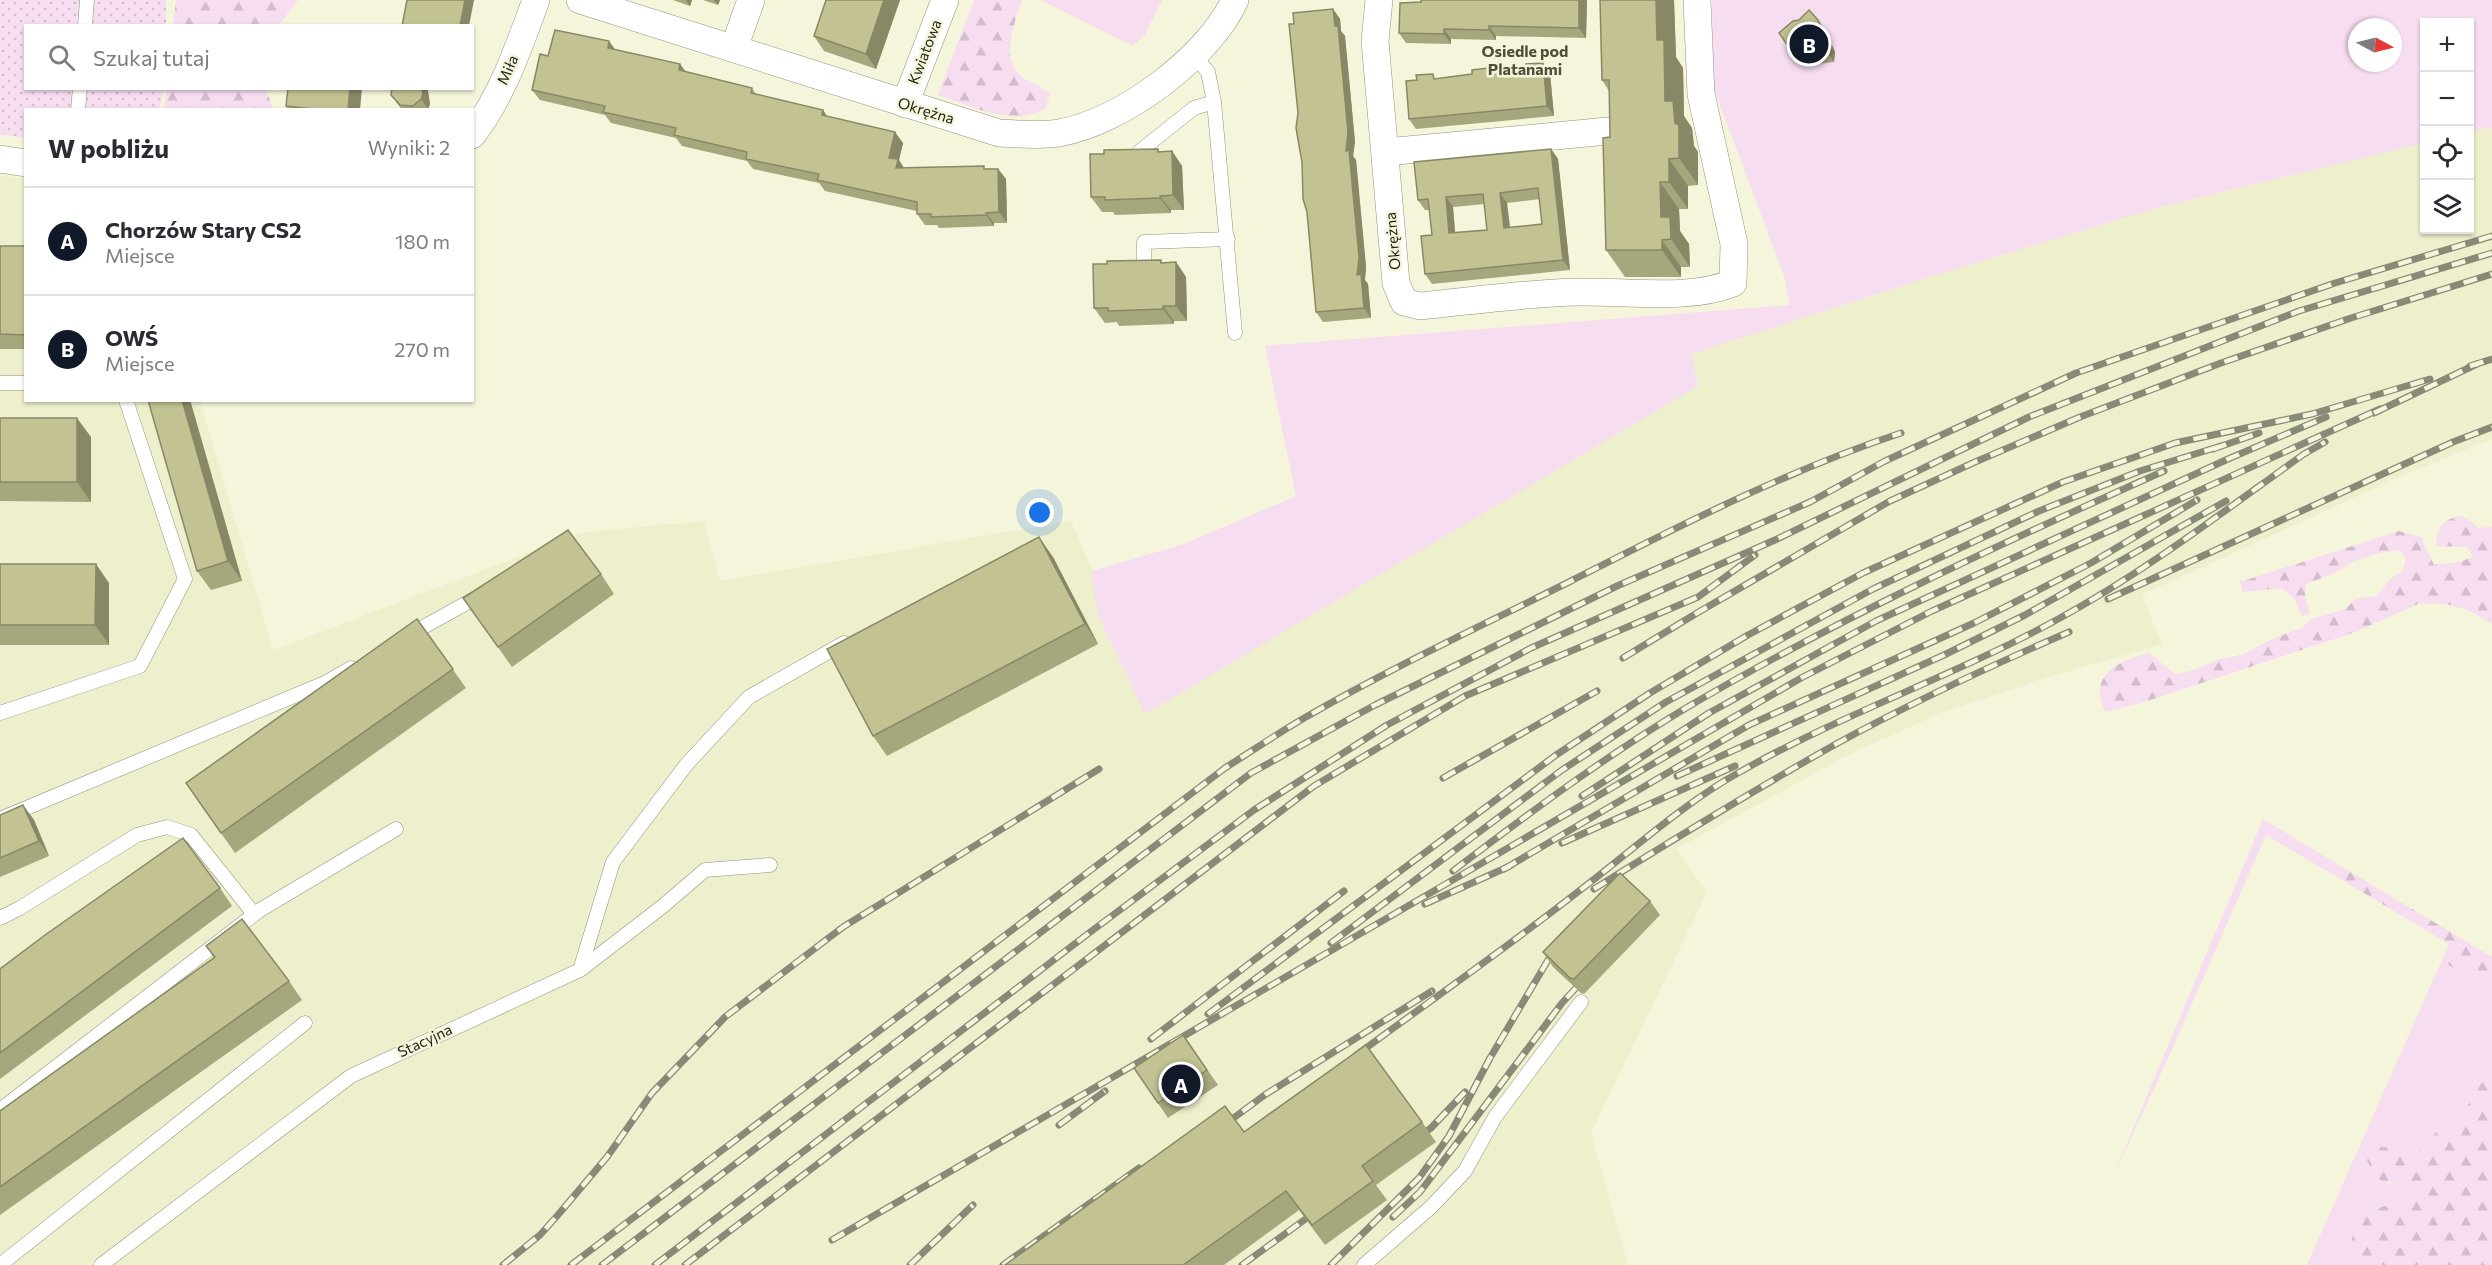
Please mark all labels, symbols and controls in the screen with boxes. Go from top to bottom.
street label: Kwiatowa [904,17,945,86]
north arrow [2348,18,2402,72]
map controls [2420,18,2474,234]
button: + [2420,18,2474,72]
pin: B [1790,22,1828,66]
search box [24,24,474,90]
icon: search [45,41,78,74]
district label: Osiedle pod Platanami [1482,41,1568,78]
text: Szukaj tutaj [93,44,210,71]
street label: Miła [493,52,522,87]
button: − [2420,72,2474,126]
street label: Okrężna [896,93,957,127]
button: locate [2420,126,2474,180]
text: W pobliżu [48,132,169,163]
text: Wyniki: 2 [368,135,450,159]
button: layers [2420,180,2474,234]
street label: Okrężna [1381,211,1403,271]
text: Chorzów Stary CS2 [105,216,301,243]
text: A [60,229,75,253]
text: 180 m [395,229,450,253]
text: Miejsce [105,243,174,267]
text: OWŚ [105,324,158,351]
text: B [61,337,74,361]
text: 270 m [394,337,450,361]
text: Miejsce [105,351,174,375]
your location [1025,498,1054,527]
street label: Stacyjna [394,1020,455,1061]
pin: A [1162,1062,1200,1106]

